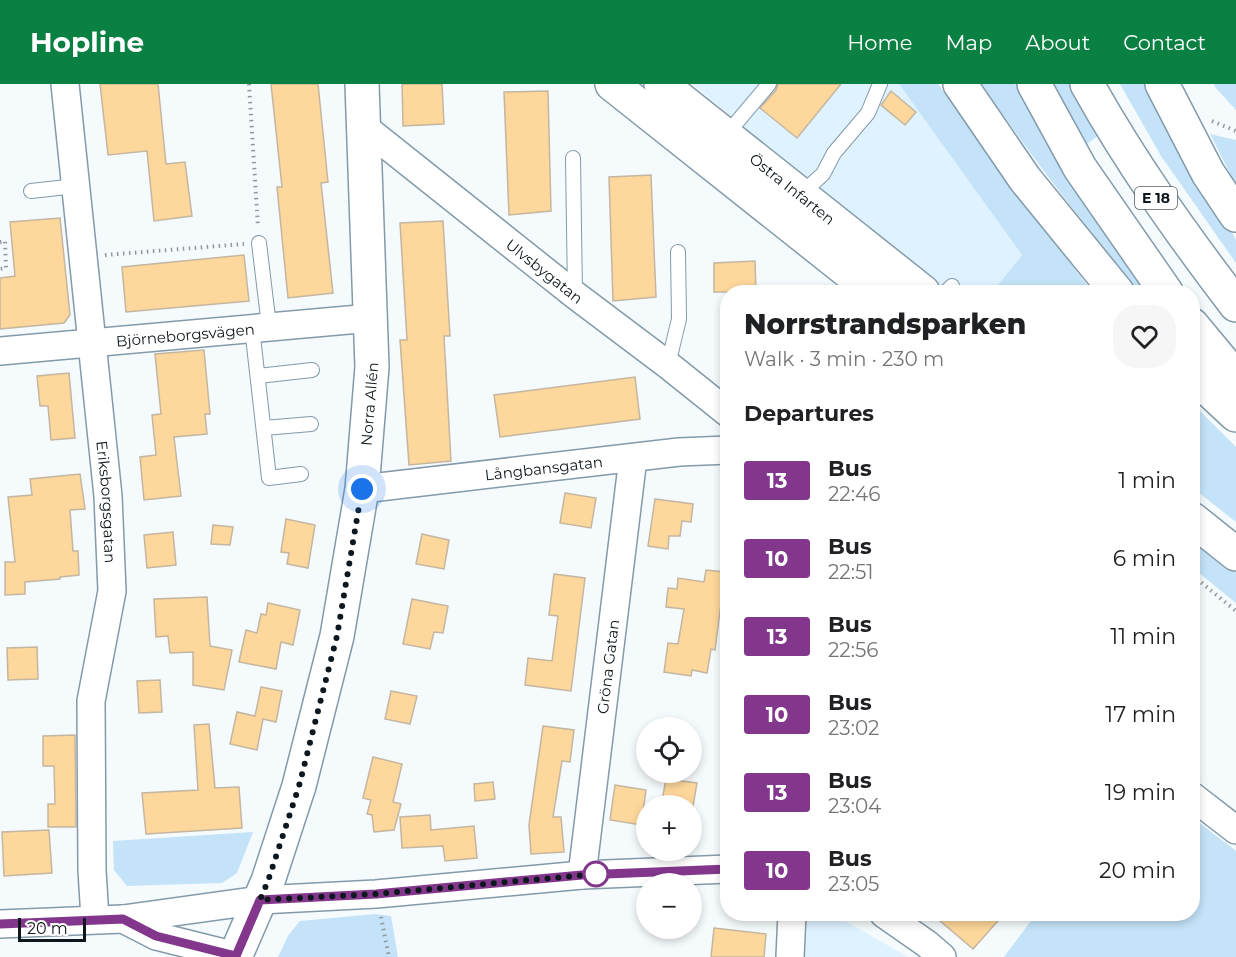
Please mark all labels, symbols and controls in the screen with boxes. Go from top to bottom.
text: Hopline [30,25,144,59]
text: Home [847,30,912,55]
text: Map [945,30,992,55]
text: About [1025,30,1090,55]
text: Contact [1123,30,1206,55]
street label: Östra Infarten [746,149,839,228]
road number: E 18 [1135,187,1177,209]
street label: Ulvsbygatan [502,234,587,307]
button: heart [1113,305,1176,368]
text: Norrstrandsparken [744,307,1026,341]
street label: Björneborgsvägen [115,319,255,350]
text: Walk · 3 min · 230 m [744,347,944,371]
street label: Norra Allén [356,361,382,446]
text: Departures [744,400,874,427]
street label: Eriksborgsgatan [93,440,120,564]
street label: Långbansgatan [484,451,604,484]
text: Bus [828,455,872,482]
text: 1 min [1118,467,1176,494]
text: 13 [767,468,787,493]
your location [347,474,377,504]
text: 22:46 [828,482,880,506]
text: Bus [828,533,872,560]
text: 6 min [1113,545,1176,572]
text: 10 [766,546,788,571]
text: 22:51 [828,560,874,584]
text: Bus [828,611,872,638]
street label: Gröna Gatan [592,618,623,715]
text: 11 min [1110,623,1176,650]
text: 13 [767,624,787,649]
text: 22:56 [828,638,878,662]
text: Bus [828,689,872,716]
text: 17 min [1105,701,1176,728]
text: 10 [766,702,788,727]
text: 23:02 [828,716,879,740]
map controls [636,717,702,939]
button: locate [636,717,702,783]
text: Bus [828,767,872,794]
text: 19 min [1105,779,1176,806]
text: 13 [767,780,787,805]
text: 23:04 [828,794,881,818]
button: + [636,795,702,861]
text: Bus [828,845,872,872]
text: 20 min [1099,857,1176,884]
text: 10 [766,858,788,883]
unlabelled marker [583,861,609,887]
text: 23:05 [828,872,879,896]
button: − [636,873,702,939]
scale bar [18,915,86,942]
text: 20 m [27,919,68,938]

